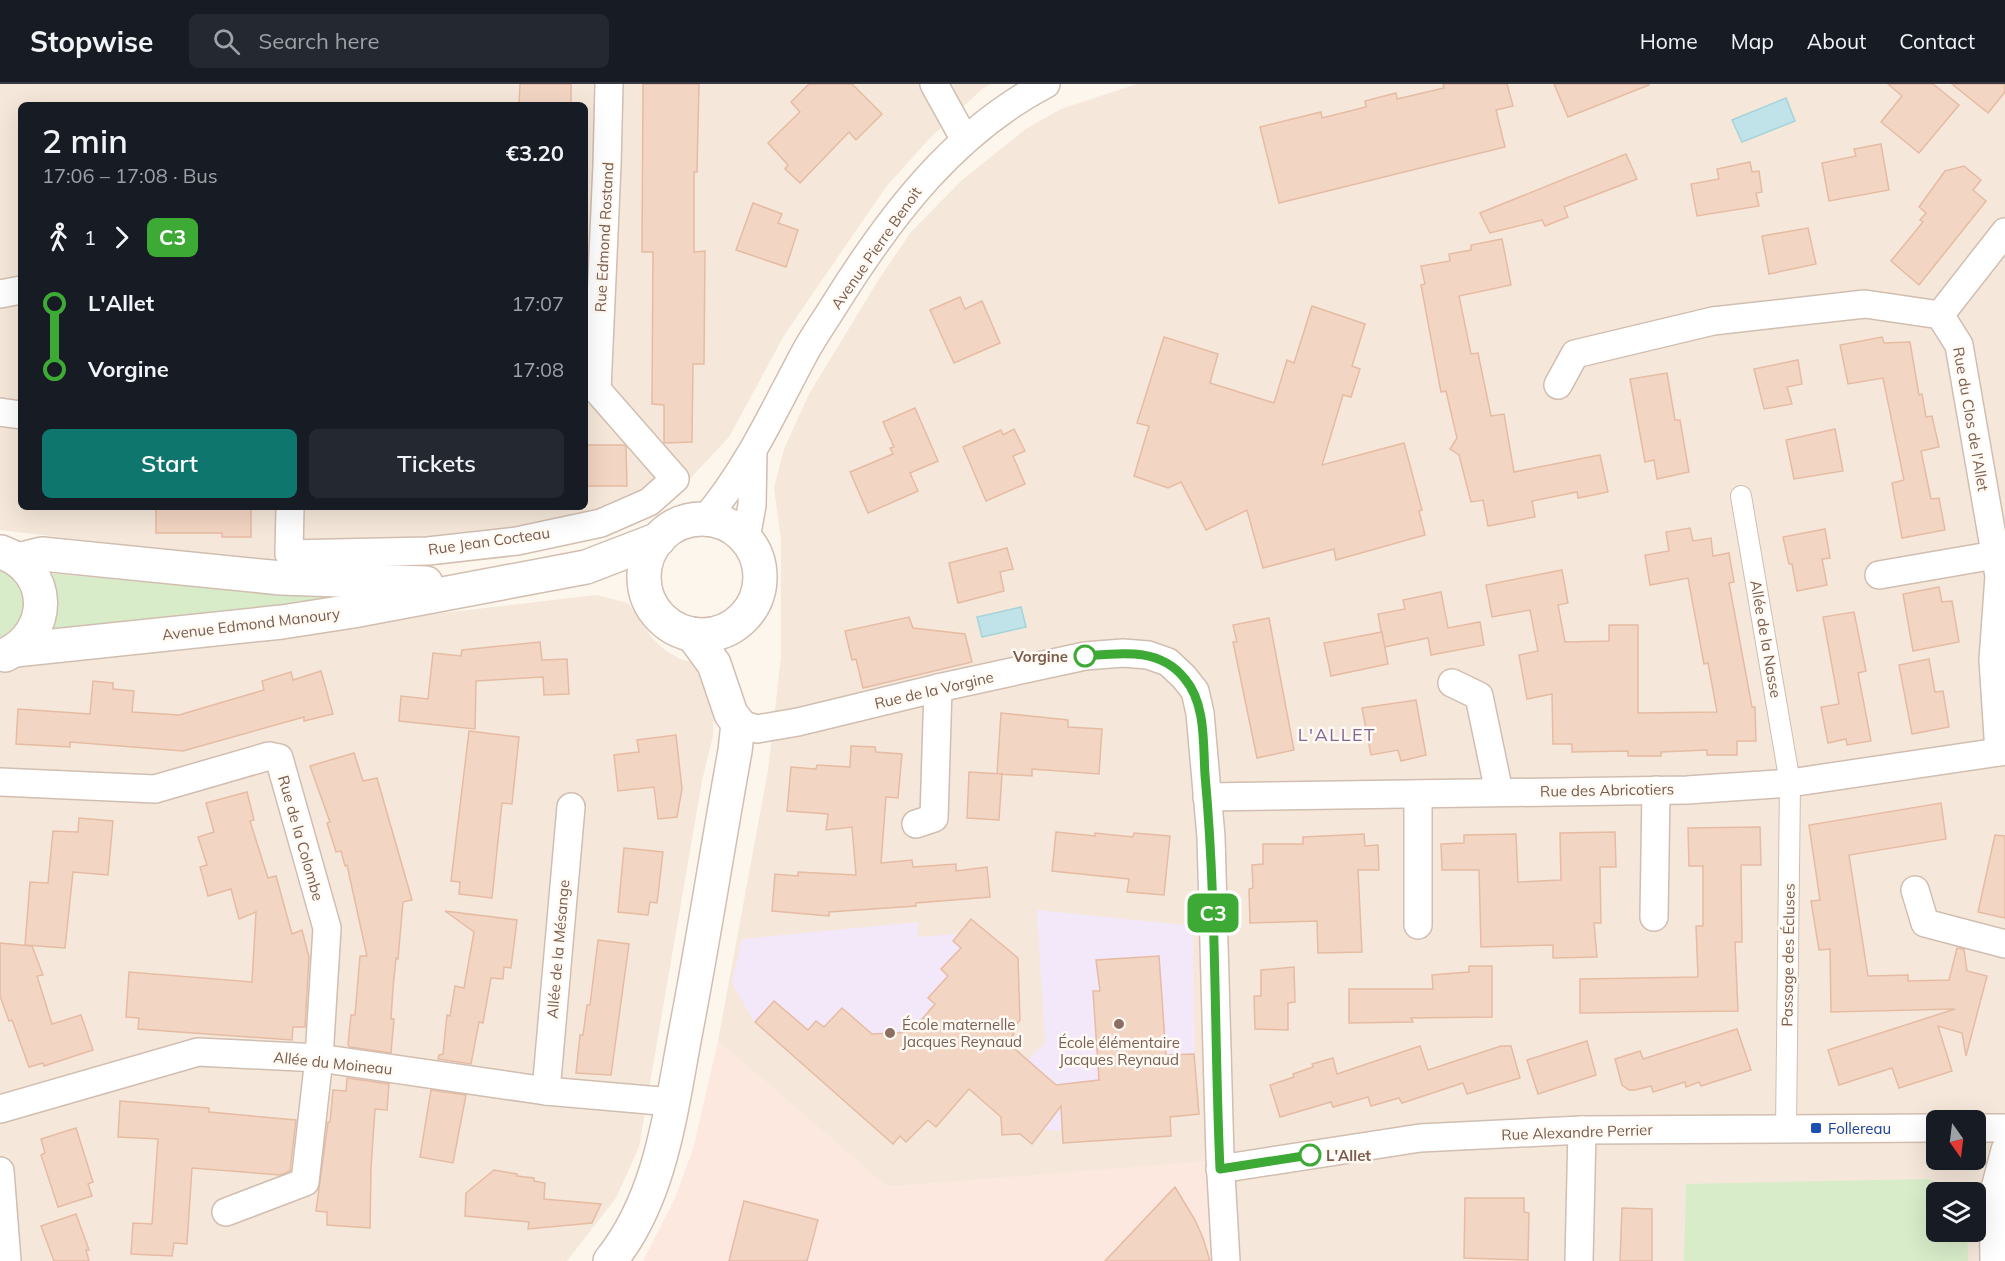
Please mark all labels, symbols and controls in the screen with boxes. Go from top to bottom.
search box [189,14,609,68]
text: Stopwise [30,24,153,59]
icon: search [210,25,243,58]
text: Search here [258,27,379,55]
text: Home [1640,28,1698,54]
text: Map [1731,28,1774,54]
text: About [1807,28,1866,54]
text: Contact [1899,28,1975,54]
text: 2 min [42,120,128,161]
text: €3.20 [506,139,564,167]
street label: Rue Edmond Rostand [591,161,617,313]
text: 17:06 – 17:08 · Bus [42,163,218,188]
street label: Avenue Pierre Benoit [827,183,925,313]
icon: walk [42,221,75,254]
icon: forward [105,221,138,254]
text: C3 [159,224,186,250]
text: 1 [84,225,96,250]
text: L'Allet [88,289,154,317]
text: 17:07 [511,291,564,316]
street label: Rue du Clos de l'Allet [1949,345,1993,493]
text: Vorgine [88,355,169,383]
text: 17:08 [511,357,564,382]
button: Start [42,429,297,498]
button: Tickets [309,429,564,498]
street label: Rue Jean Cocteau [427,523,551,559]
street label: Allée de la Nasse [1746,579,1786,699]
street label: Avenue Edmond Manoury [161,604,341,644]
marker: Vorgine [1074,645,1096,667]
place label: Vorgine [1012,647,1068,666]
street label: Rue de la Vorgine [873,667,995,713]
district label: L'ALLET [1298,723,1376,746]
street label: Rue de la Colombe [274,773,328,903]
street label: Rue des Abricotiers [1540,779,1674,801]
street label: Allée de la Mésange [542,879,574,1019]
street label: Passage des Écluses [1777,883,1799,1027]
line badge: C3 [1186,894,1240,932]
text: C3 [1200,900,1227,926]
place label: École maternelle Jacques Reynaud [902,1015,1022,1051]
marker: École élémentaire Jacques Reynaud [1112,1017,1126,1031]
marker: École maternelle Jacques Reynaud [883,1026,897,1040]
place label: École élémentaire Jacques Reynaud [1058,1033,1180,1069]
street label: Allée du Moineau [273,1047,393,1079]
north arrow [1926,1110,1986,1170]
map controls [1926,1110,1986,1242]
place label: Follereau [1828,1119,1891,1138]
street label: Rue Alexandre Perrier [1501,1120,1654,1144]
marker: Follereau [1809,1121,1823,1135]
marker: L'Allet [1299,1144,1321,1166]
place label: L'Allet [1326,1146,1371,1165]
button: layers [1926,1182,1986,1242]

